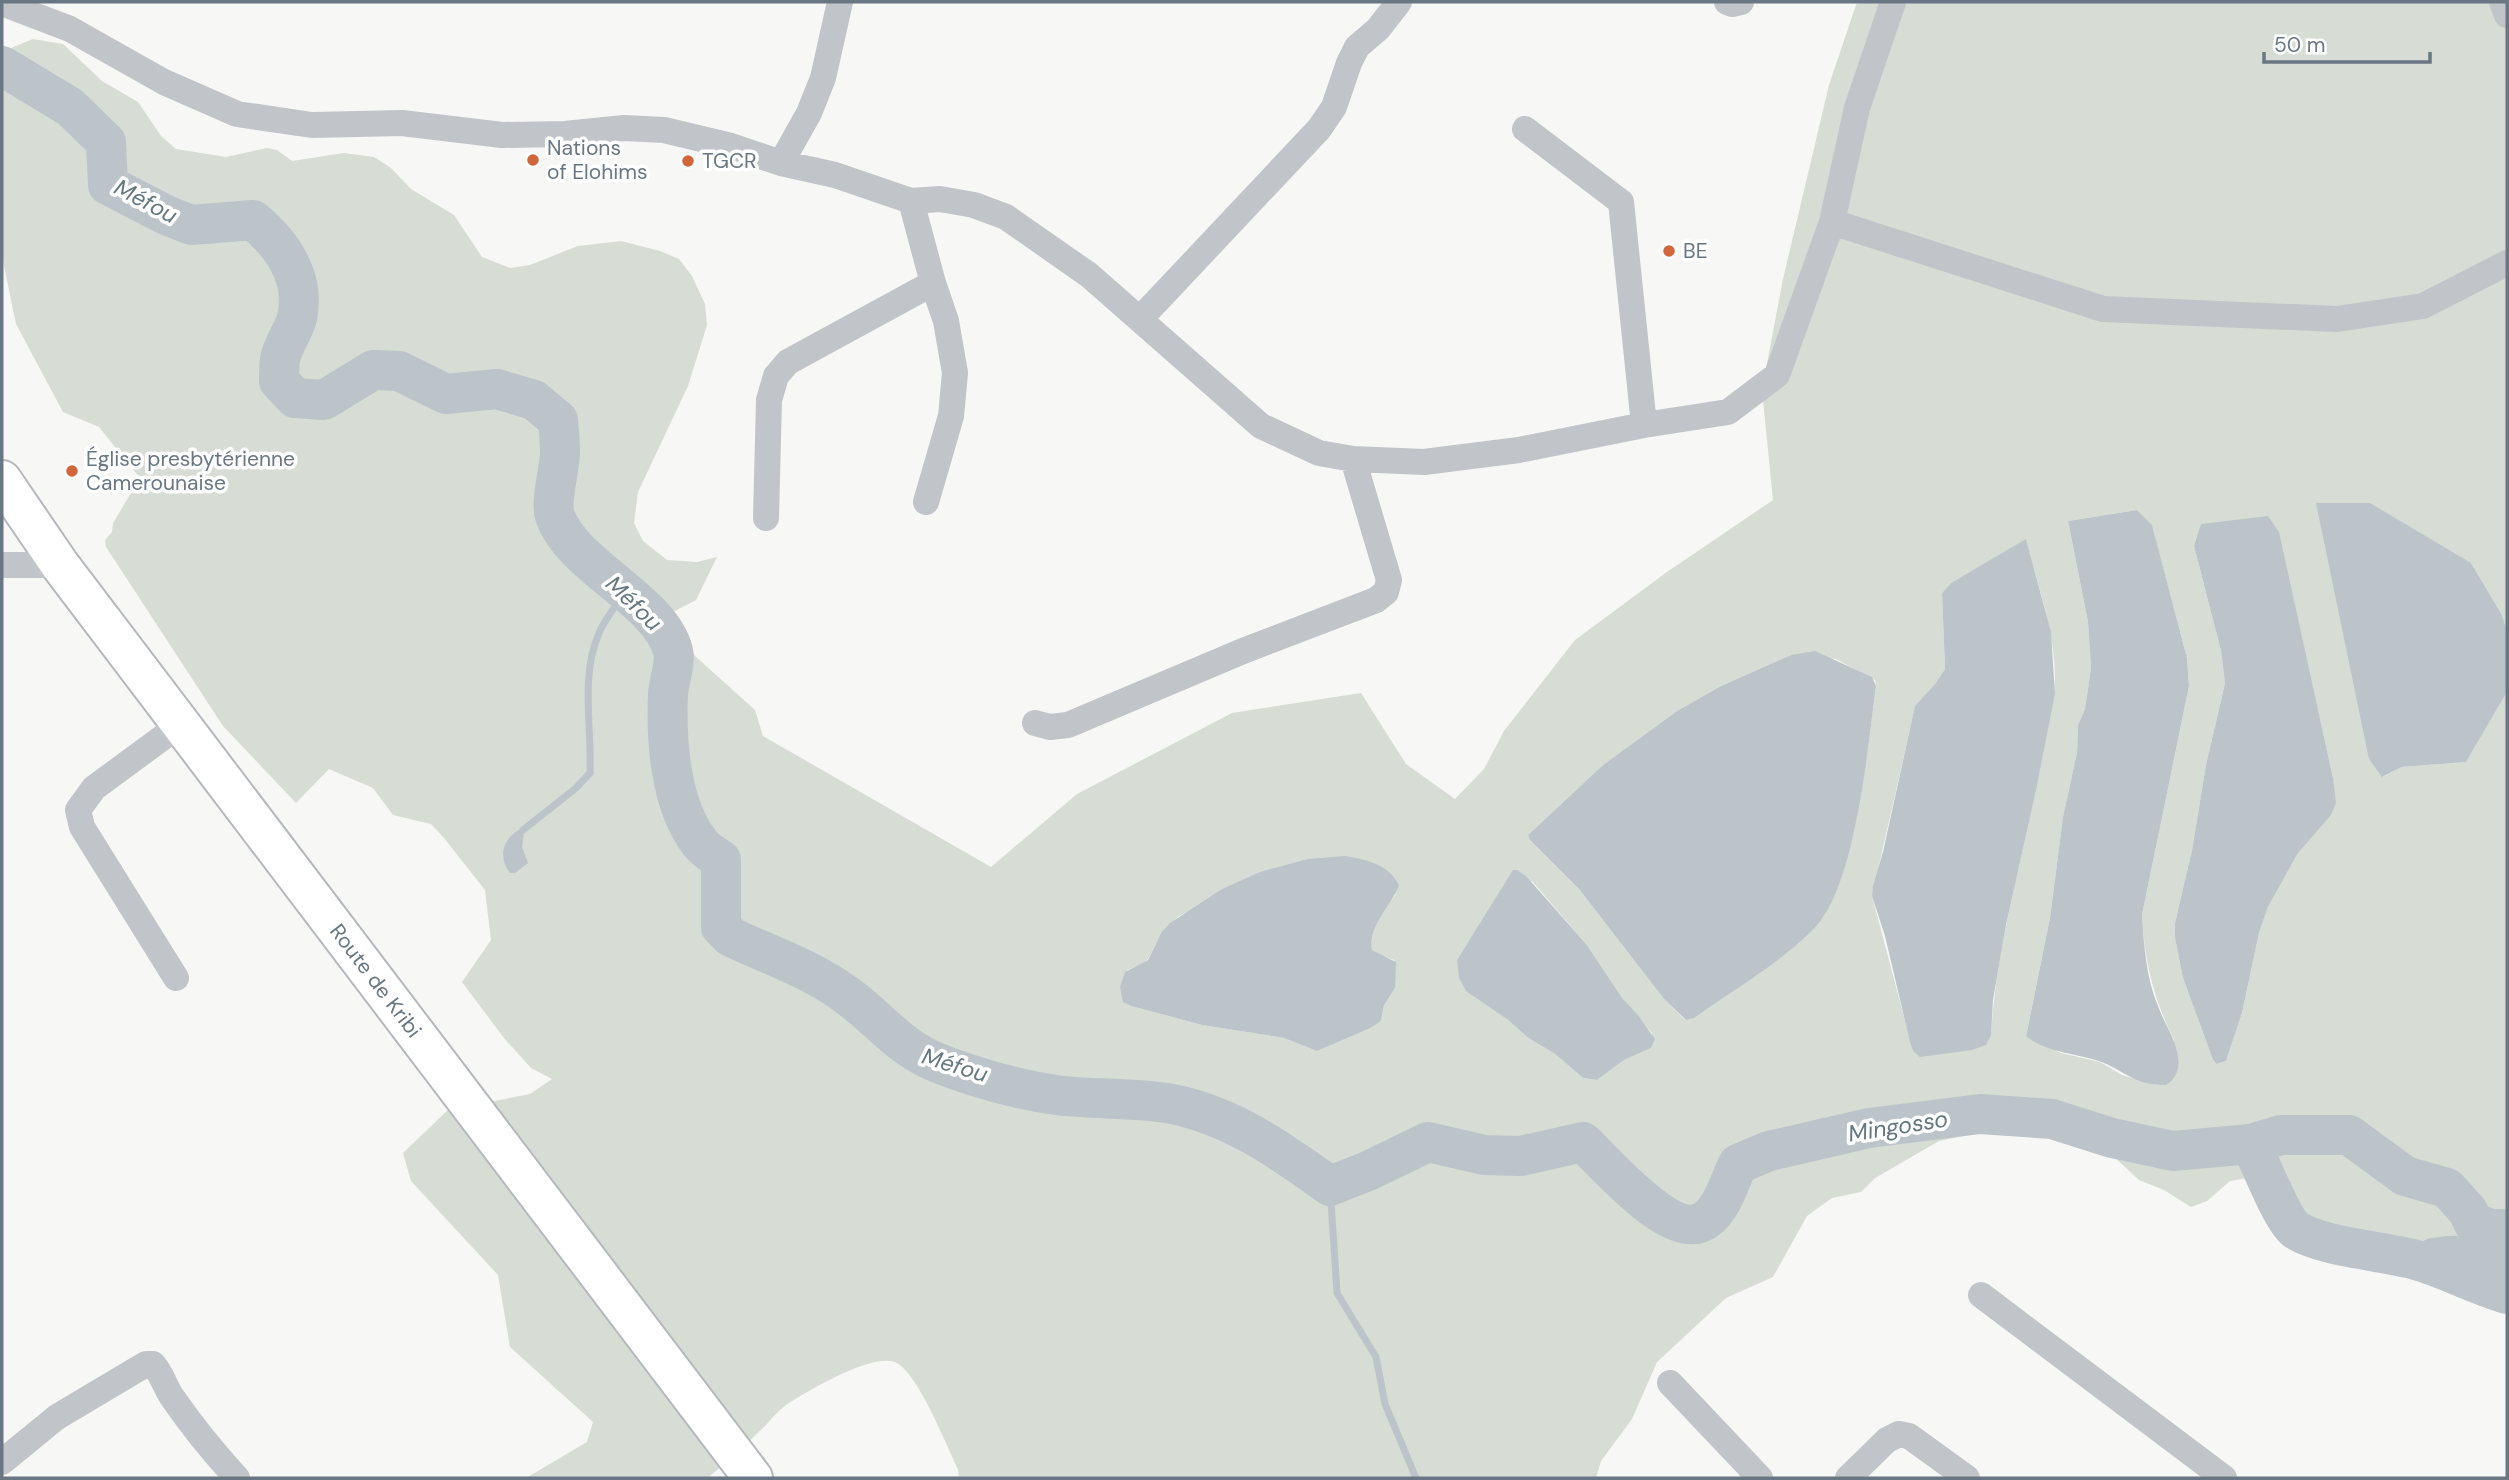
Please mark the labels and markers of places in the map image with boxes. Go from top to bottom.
place label: Nations of Elohims [547,134,648,186]
place label: TGCR [702,147,756,175]
marker: Nations of Elohims [525,152,541,168]
marker: TGCR [680,153,696,169]
place label: BE [1683,237,1708,265]
marker: BE [1661,243,1677,259]
place label: Église presbytérienne Camerounaise [86,445,295,497]
marker: Église presbytérienne Camerounaise [64,463,80,479]

